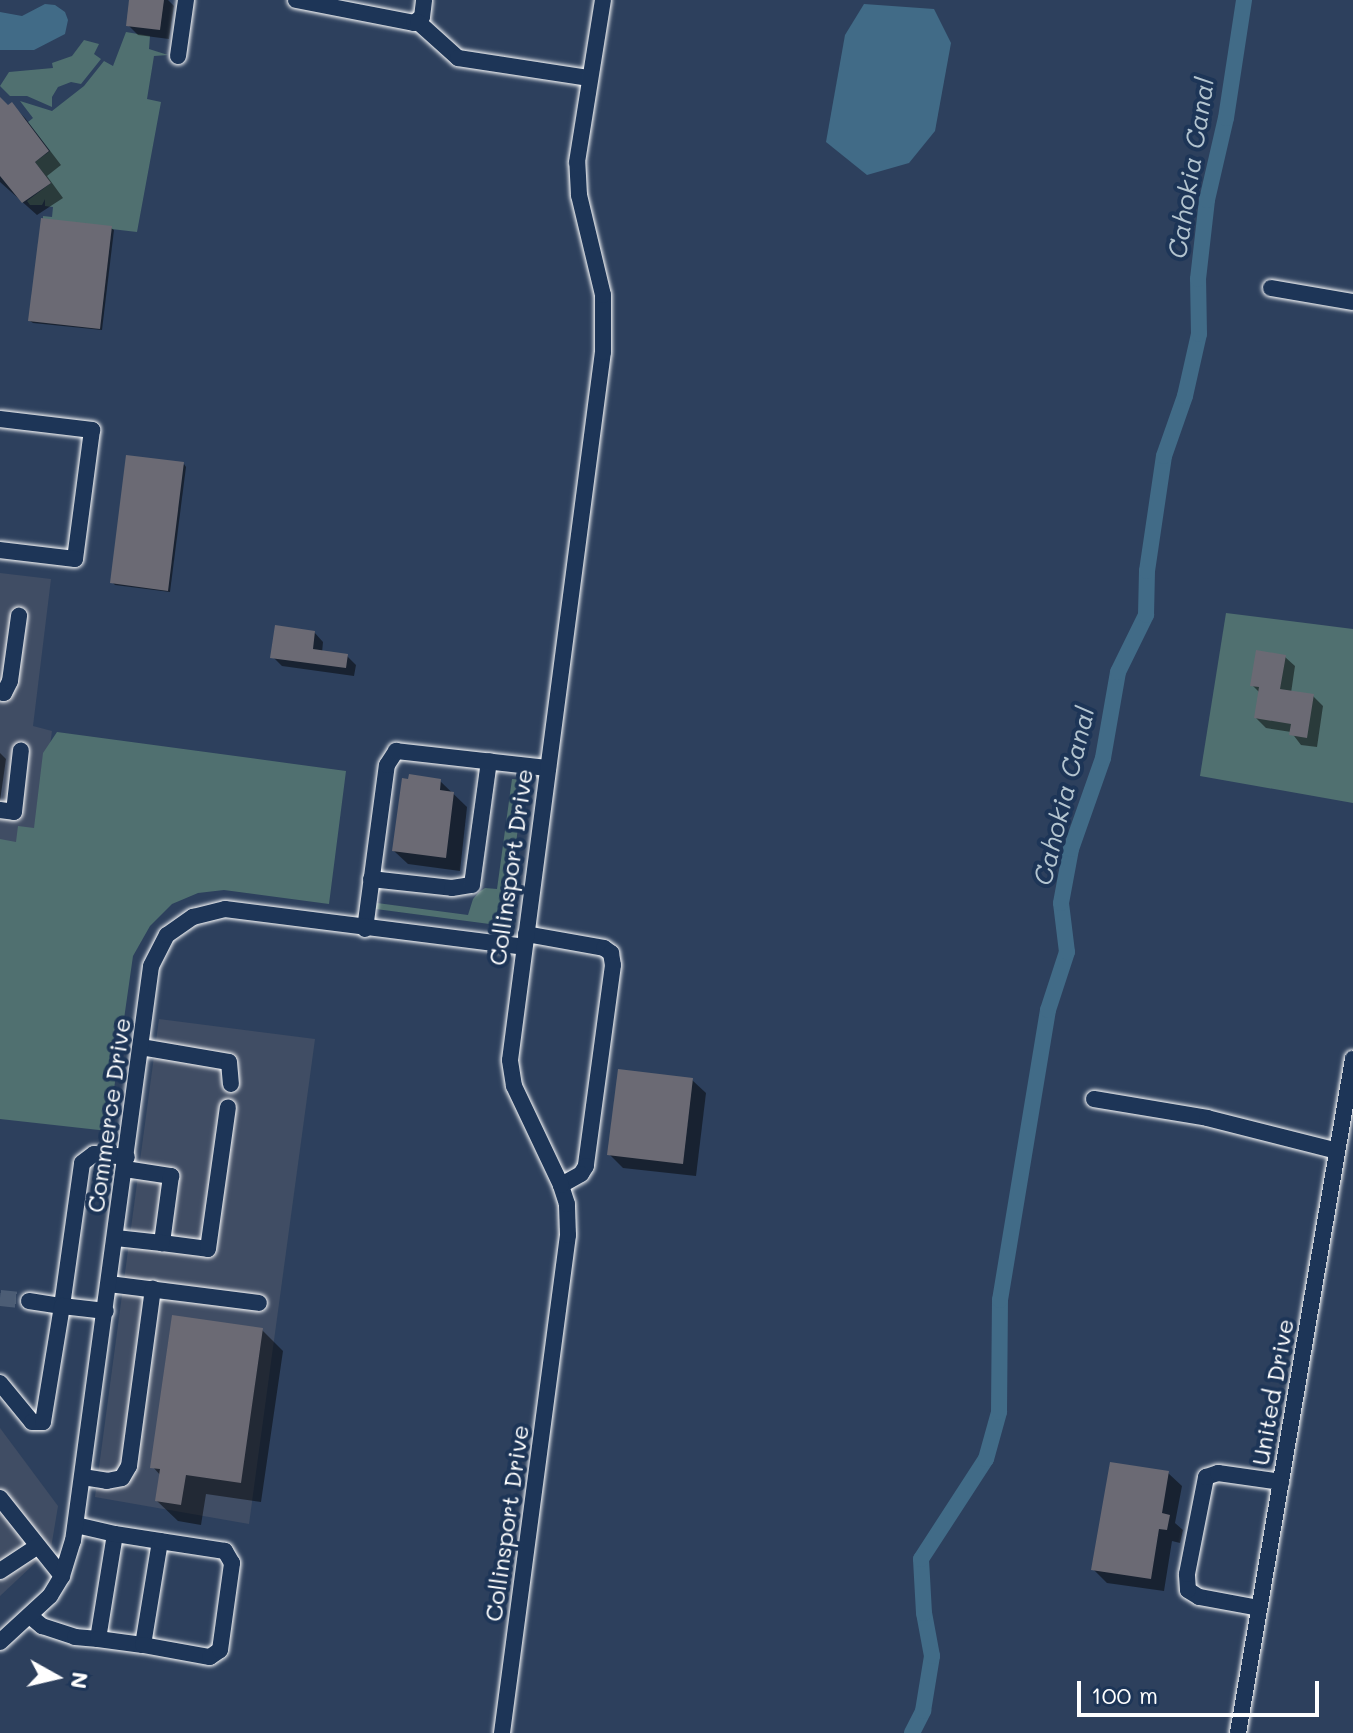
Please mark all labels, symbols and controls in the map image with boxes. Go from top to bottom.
water label: Cahokia Canal [1161,75,1221,261]
water label: Cahokia Canal [1027,703,1101,889]
street label: Collinsport Drive [482,767,538,967]
street label: Commerce Drive [80,1016,136,1214]
street label: United Drive [1245,1316,1299,1468]
street label: Collinsport Drive [478,1423,534,1623]
north arrow [16,1637,96,1717]
scale bar [1081,1665,1323,1715]
text: N [65,1670,96,1691]
text: 100 m [1091,1679,1158,1710]

